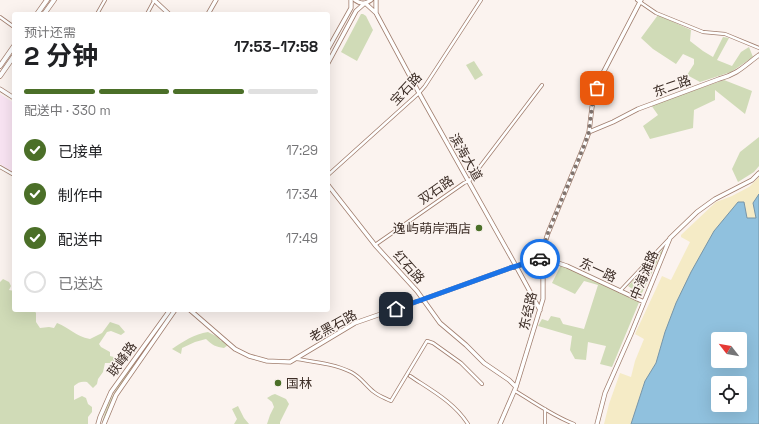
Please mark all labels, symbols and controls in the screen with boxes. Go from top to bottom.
text: 预计还需 [24,24,76,41]
text: 17:53–17:58 [234,37,318,56]
text: 2 分钟 [24,39,98,73]
street label: 宝石路 [386,69,426,109]
pin [580,71,614,105]
street label: 东二路 [651,71,693,101]
icon: bag [586,77,608,99]
text: 配送中 · 330 m [24,102,111,119]
street label: 滨海大道 [446,130,486,184]
icon: check [24,139,46,161]
text: 已接单 [58,142,103,161]
text: 17:29 [286,142,318,159]
street label: 双石路 [415,172,457,208]
icon: check [24,183,46,205]
text: 制作中 [58,186,103,205]
text: 17:34 [286,186,318,203]
place label: 逸屿萌岸酒店 [393,220,471,237]
marker: 逸屿萌岸酒店 [474,223,484,233]
icon: check [24,227,46,249]
text: 配送中 [58,230,103,249]
text: 17:49 [286,230,318,247]
courier [520,239,560,279]
street label: 红石路 [390,247,428,287]
icon: car [529,248,551,270]
street label: 中海滩路 [626,248,662,302]
street label: 东一路 [577,254,619,286]
text: 已送达 [58,274,103,293]
street label: 东经路 [515,290,541,332]
pin [379,292,413,326]
icon: home [385,298,407,320]
street label: 老黑石路 [306,306,360,346]
north arrow [711,332,747,368]
map controls [711,332,747,412]
street label: 联峰路 [104,338,140,380]
place label: 国林 [286,375,312,392]
button: locate [711,376,747,412]
marker: 国林 [273,378,283,388]

